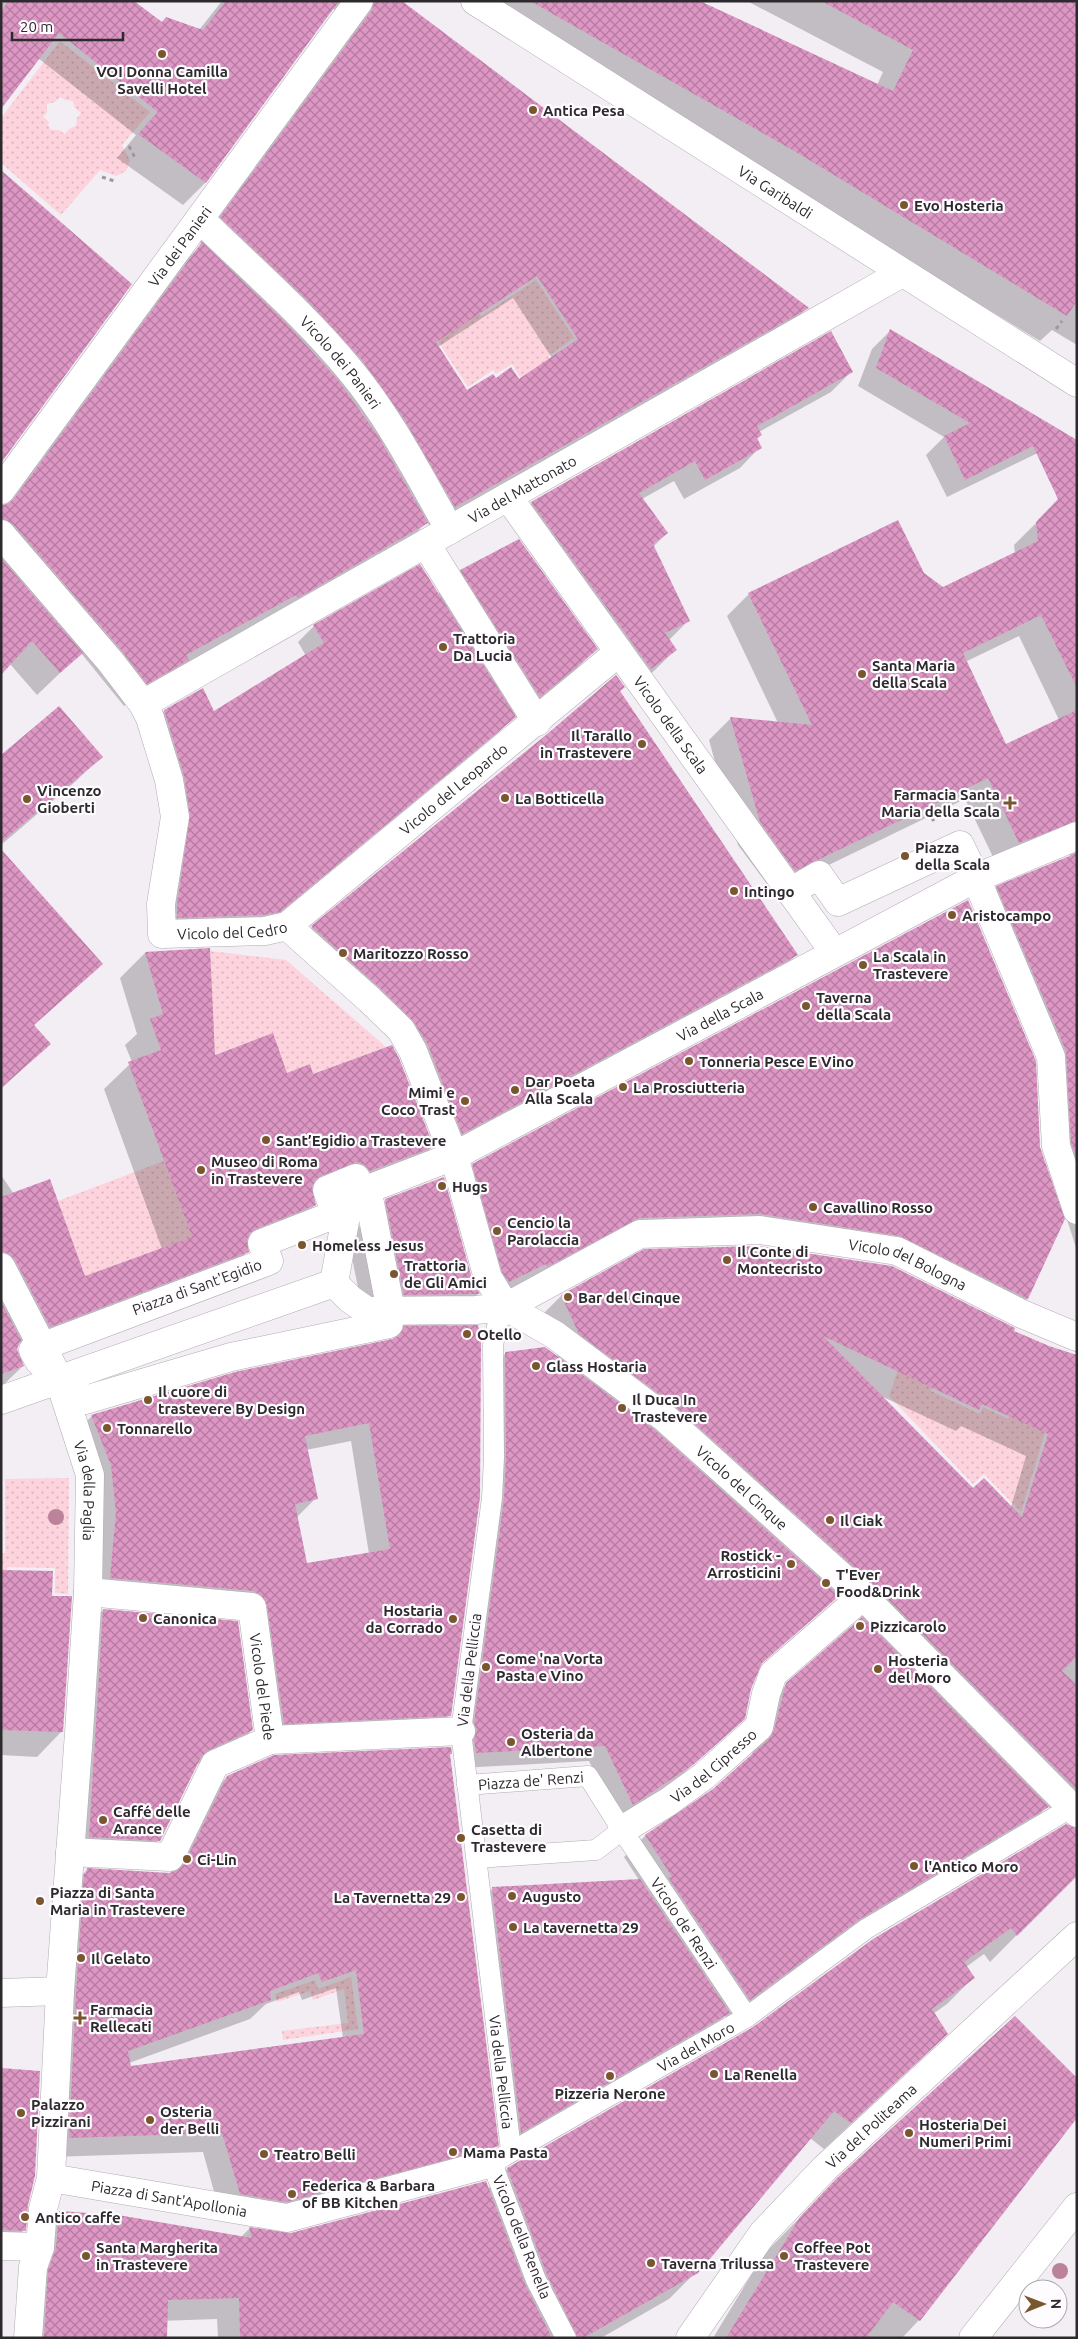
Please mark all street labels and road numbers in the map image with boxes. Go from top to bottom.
street label: Via Garibaldi [735,162,816,222]
street label: Via dei Panieri [144,203,214,290]
street label: Vicolo dei Panieri [297,312,385,412]
street label: Via del Mattonato [465,451,579,526]
street label: Vicolo della Scala [630,673,712,777]
street label: Vicolo del Leopardo [396,739,511,838]
street label: Vicolo del Cedro [177,918,289,942]
street label: Via della Scala [674,985,766,1044]
street label: Vicolo del Bologna [847,1235,970,1293]
street label: Piazza di Sant'Egidio [130,1256,264,1318]
street label: Via della Paglia [71,1438,99,1541]
street label: Vicolo del Cinque [693,1442,791,1533]
street label: Via della Pelliccia [454,1612,484,1728]
street label: Vicolo del Piede [247,1632,278,1741]
street label: Via del Cipresso [667,1725,760,1806]
street label: Piazza de' Renzi [477,1768,584,1793]
street label: Vicolo de' Renzi [648,1874,721,1972]
street label: Via della Pelliccia [486,2014,517,2130]
street label: Via del Moro [654,2018,737,2075]
street label: Via del Politeama [822,2080,920,2172]
street label: Vicolo della Renella [489,2173,555,2301]
street label: Piazza di Sant'Apollonia [90,2176,249,2220]

